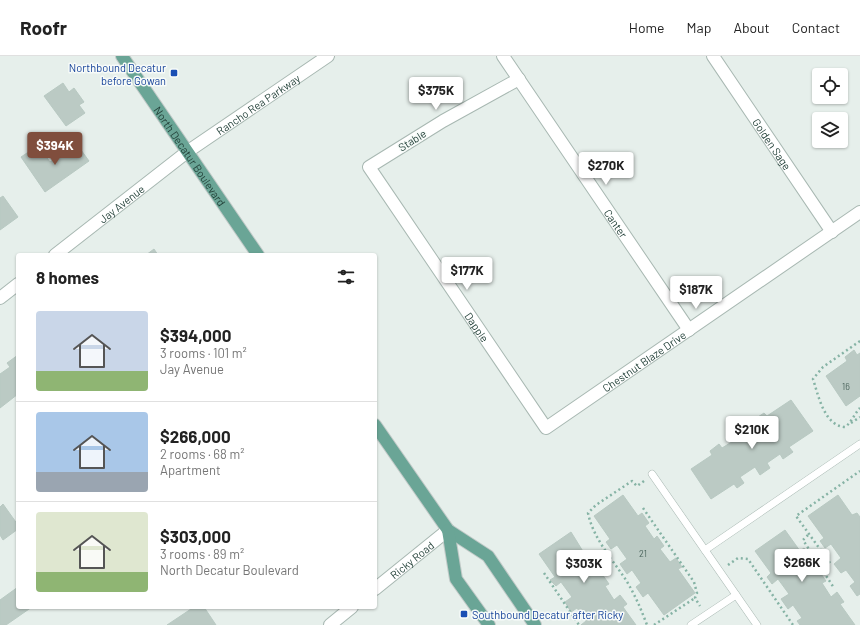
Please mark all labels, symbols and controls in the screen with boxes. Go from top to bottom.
text: Roofr [20,16,67,39]
text: Home [629,19,665,36]
text: Map [687,19,711,36]
text: About [733,19,770,36]
text: Contact [792,19,840,36]
place label: Northbound Decatur before Gowan [69,61,166,87]
marker: Northbound Decatur before Gowan [169,68,179,78]
map controls [812,68,848,148]
button: locate [812,68,848,104]
street label: Rancho Rea Parkway [213,71,302,137]
pin: $375K [408,77,464,111]
text: $375K [418,82,454,98]
street label: North Decatur Boulevard [152,104,229,208]
button: layers [812,112,848,148]
street label: Golden Sage [750,116,794,172]
street label: Stable [396,126,428,154]
pin: $394K [27,132,83,166]
text: $394K [36,137,74,153]
pin: $270K [578,152,634,186]
text: $270K [588,157,624,173]
street label: Jay Avenue [96,181,147,225]
street label: Canter [602,206,631,240]
pin: $177K [439,257,495,291]
text: $177K [450,262,484,278]
icon: filters [335,266,357,288]
text: 8 homes [36,267,99,287]
pin: $187K [668,276,724,310]
text: $187K [679,281,713,297]
street label: Dapple [463,309,492,344]
text: $394,000 [160,325,231,345]
icon: home [68,327,116,375]
street label: Chestnut Blaze Drive [600,327,688,394]
text: 3 rooms · 101 m² [160,345,247,361]
text: Jay Avenue [160,361,224,377]
house number: 16 [842,381,850,392]
pin: $210K [724,416,780,450]
text: $210K [735,421,769,437]
text: $266,000 [160,426,231,446]
icon: home [68,428,116,476]
text: 2 rooms · 68 m² [160,446,244,462]
text: Apartment [160,462,221,478]
text: $303,000 [160,526,231,546]
icon: home [68,528,116,576]
street label: Ricky Road [387,538,436,581]
text: 3 rooms · 89 m² [160,546,244,562]
house number: 21 [639,548,647,559]
pin: $266K [774,549,830,583]
pin: $303K [556,550,612,584]
text: $266K [784,554,820,570]
text: $303K [565,555,603,571]
text: North Decatur Boulevard [160,562,299,578]
place label: Southbound Decatur after Ricky [472,608,623,621]
marker: Southbound Decatur after Ricky [459,609,469,619]

